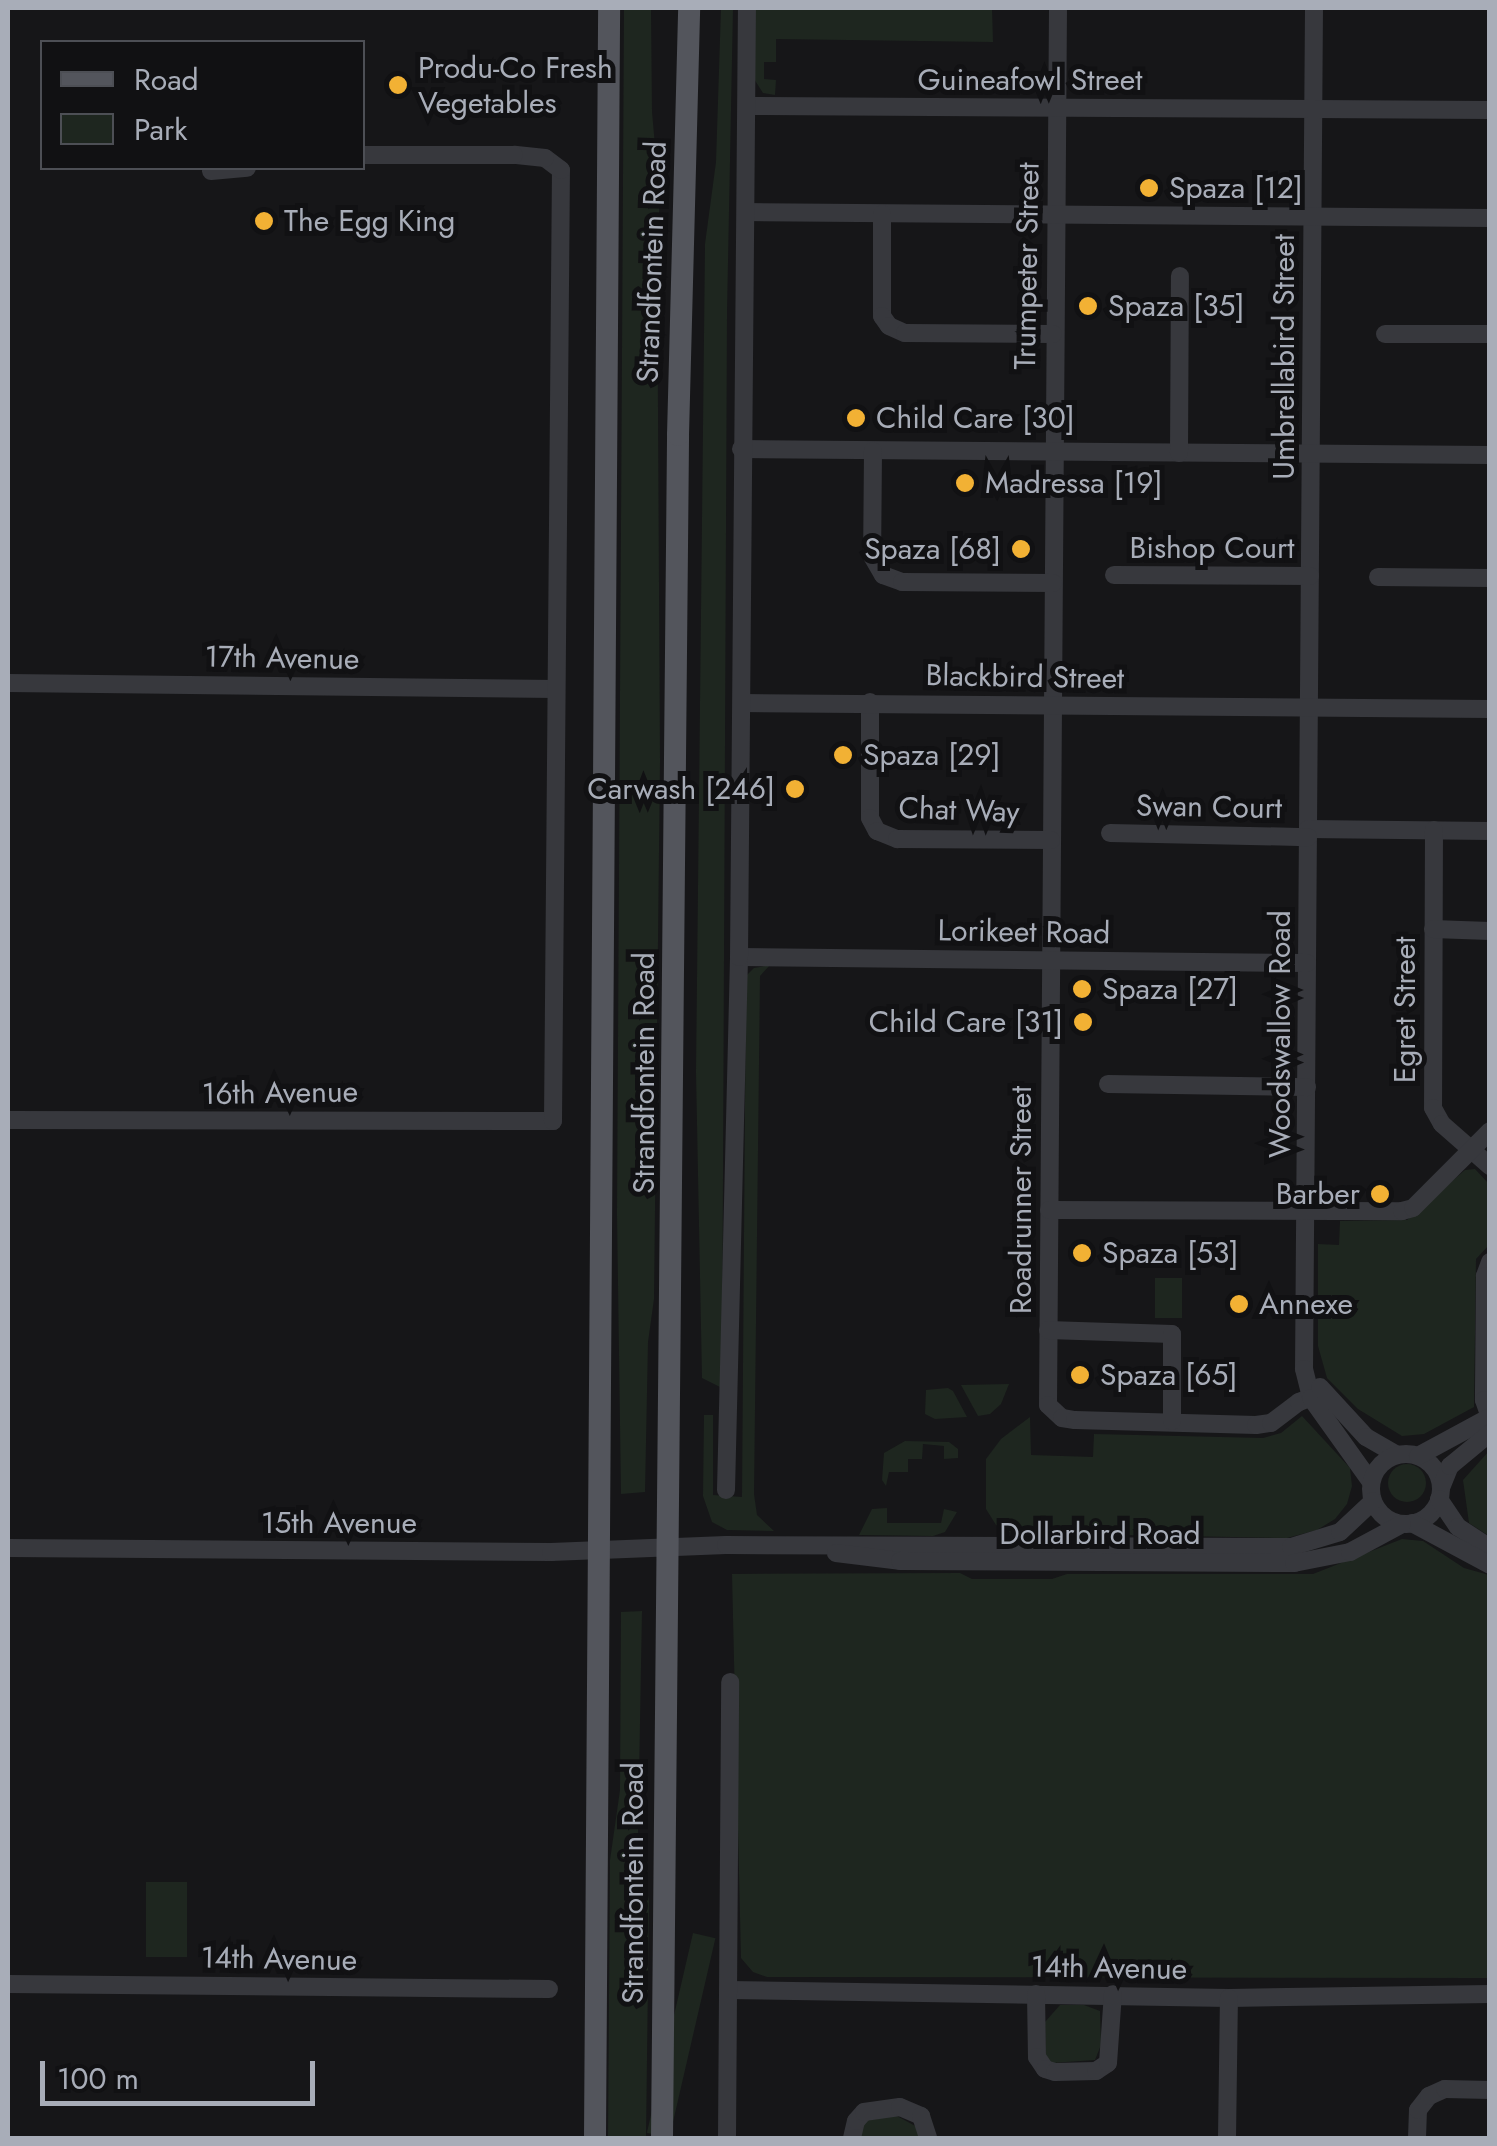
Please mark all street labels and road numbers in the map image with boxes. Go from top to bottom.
street label: Guineafowl Street [918,62,1142,98]
street label: Strandfontein Road [630,141,674,383]
street label: Trumpeter Street [1007,162,1047,370]
street label: Umbrellabird Street [1266,234,1302,480]
street label: Bishop Court [1129,530,1295,566]
street label: 17th Avenue [204,639,360,677]
street label: Blackbird Street [925,657,1125,697]
street label: Swan Court [1136,788,1282,826]
street label: Chat Way [898,790,1020,830]
street label: Woodswallow Road [1262,910,1298,1158]
street label: Lorikeet Road [937,912,1111,952]
street label: Egret Street [1387,937,1423,1083]
street label: Strandfontein Road [626,952,662,1194]
street label: 16th Avenue [202,1074,358,1112]
street label: Roadrunner Street [1003,1086,1039,1314]
street label: 15th Avenue [261,1505,417,1541]
street label: Dollarbird Road [999,1516,1201,1552]
street label: Strandfontein Road [615,1762,651,2004]
street label: 14th Avenue [201,1940,357,1978]
street label: 14th Avenue [1031,1949,1187,1987]

